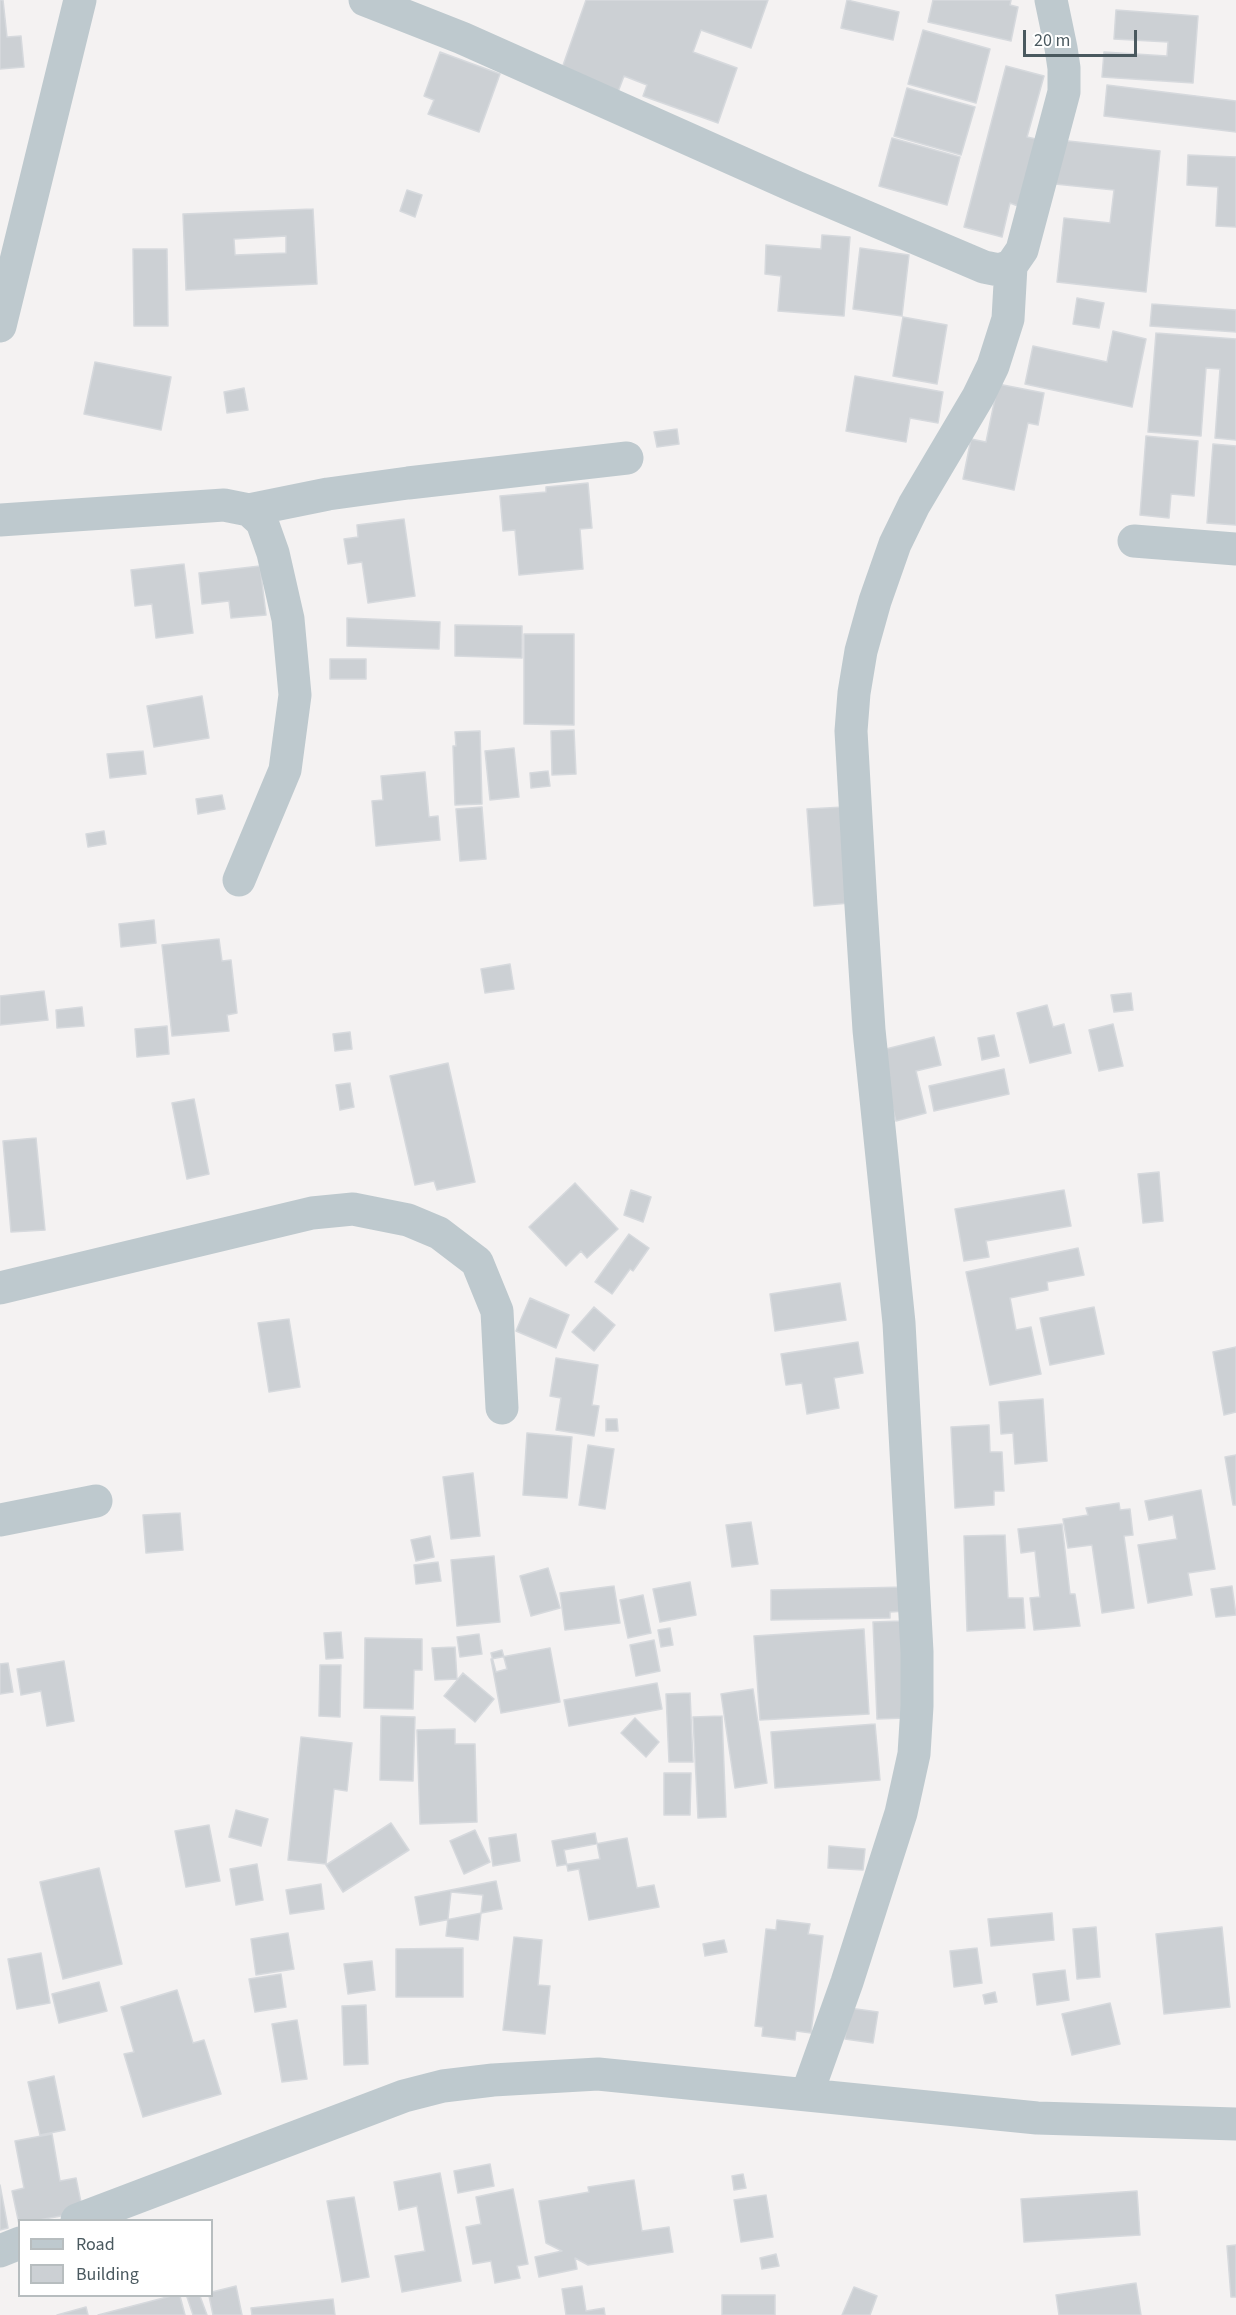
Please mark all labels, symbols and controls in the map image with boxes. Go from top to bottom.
scale bar [1026,18,1140,56]
text: 20 m [1034,28,1070,53]
legend [18,2219,213,2297]
text: Road [76,2232,115,2257]
text: Building [76,2262,139,2287]

